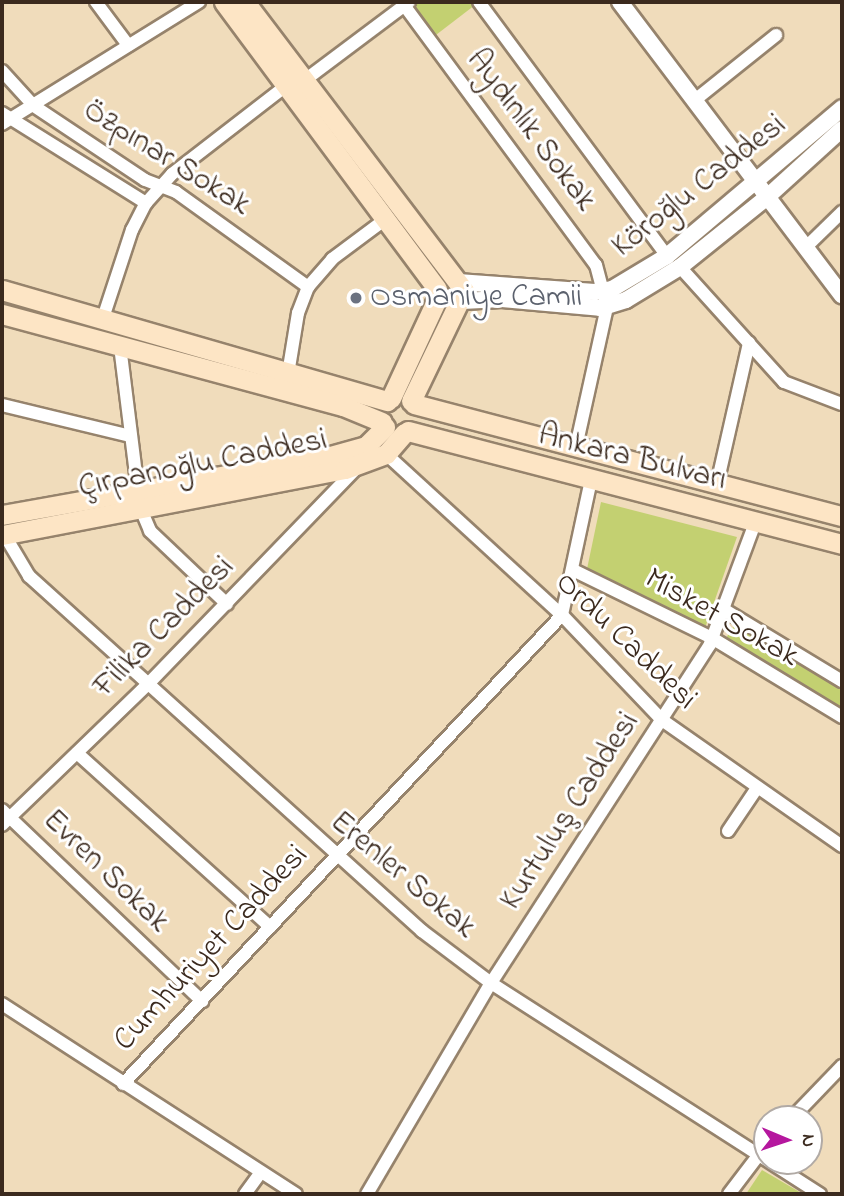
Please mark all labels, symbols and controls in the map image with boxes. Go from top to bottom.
street label: Aydınlık Sokak [457,43,603,219]
street label: Özpınar Sokak [75,92,257,226]
street label: Köroğlu Caddesi [605,107,795,267]
place label: Osmaniye Camii [370,279,582,317]
marker: Osmaniye Camii [348,290,364,306]
street label: Ankara Bulvarı [534,417,730,501]
street label: Çırpanoğlu Caddesi [76,422,330,508]
street label: Filika Caddesi [86,549,244,707]
street label: Misket Sokak [637,561,805,677]
street label: Ordu Caddesi [546,565,704,719]
street label: Kurtuluş Caddesi [493,706,649,918]
street label: Evren Sokak [34,802,176,942]
street label: Erenler Sokak [321,804,483,948]
street label: Cumhuriyet Caddesi [107,838,317,1060]
north arrow [753,1105,823,1175]
text: N [794,1134,821,1148]

